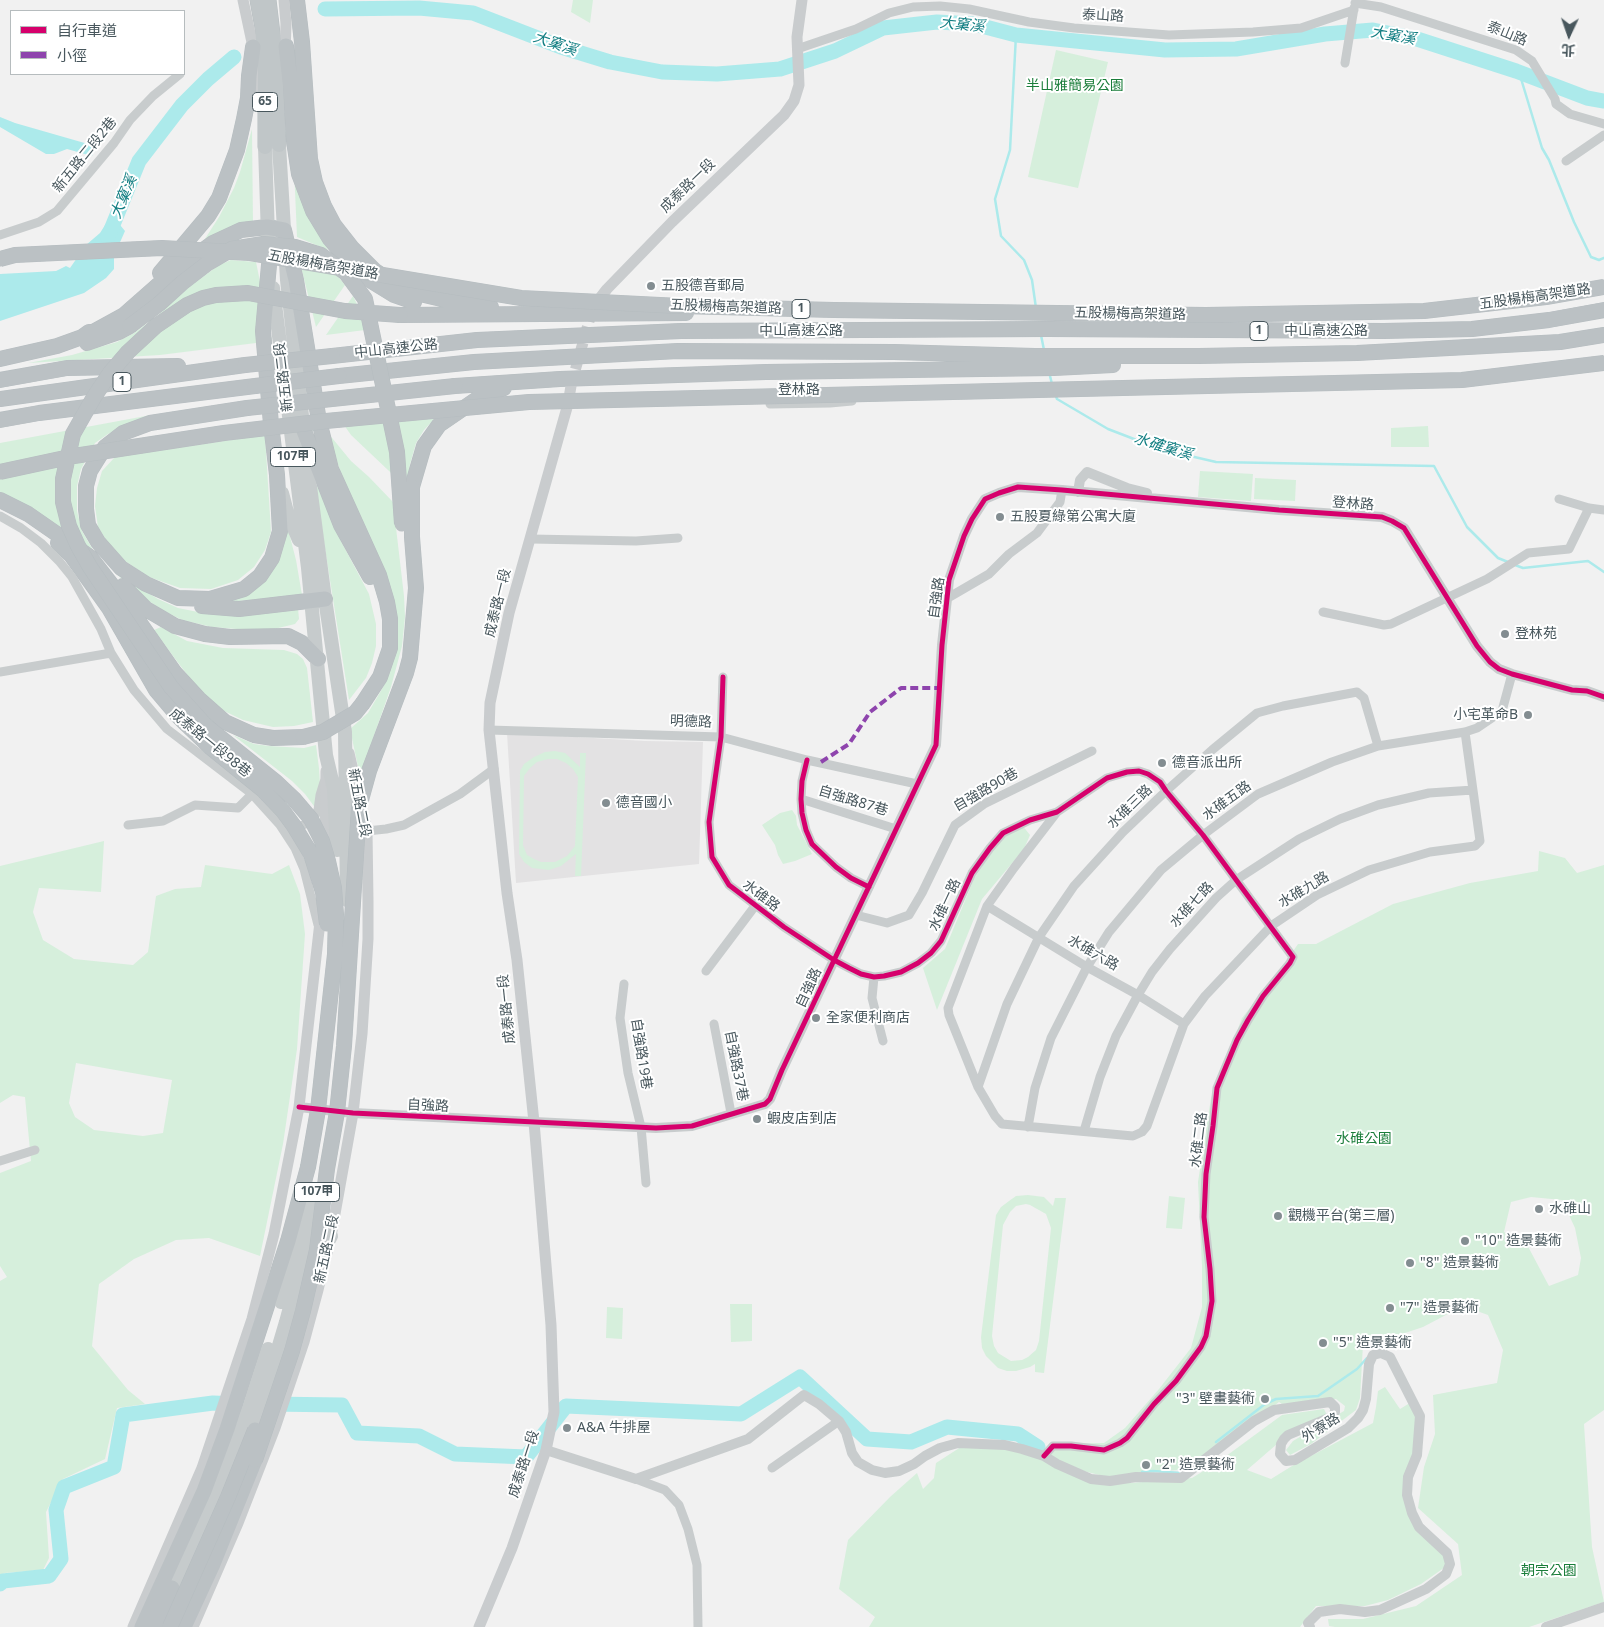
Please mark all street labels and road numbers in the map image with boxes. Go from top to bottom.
street label: 泰山路 [1082,7,1124,25]
street label: 泰山路 [1484,18,1530,50]
road number: 65 [252,92,278,111]
street label: 新五路二段2巷 [50,114,120,196]
street label: 成泰路一段 [657,156,719,216]
street label: 五股楊梅高架道路 [266,247,380,283]
street label: 五股楊梅高架道路 [1478,281,1592,313]
street label: 五股楊梅高架道路 [670,297,782,317]
road number: 1 [792,300,810,318]
street label: 五股楊梅高架道路 [1074,305,1186,323]
road number: 1 [1250,322,1268,341]
street label: 中山高速公路 [759,323,843,339]
street label: 中山高速公路 [1284,323,1368,339]
street label: 中山高速公路 [353,336,439,362]
street label: 新五路二段 [271,341,297,413]
road number: 1 [113,372,131,392]
street label: 登林路 [778,382,820,398]
road number: 107甲 [270,448,316,467]
street label: 登林路 [1331,494,1375,514]
street label: 成泰路一段 [481,567,515,639]
street label: 自強路 [926,576,948,620]
street label: 成泰路一段98巷 [166,705,254,781]
street label: 明德路 [670,713,712,731]
street label: 自強路90巷 [951,765,1021,815]
street label: 新五路二段 [344,767,374,839]
street label: 水碓五路 [1199,778,1255,824]
street label: 自強路87巷 [816,782,890,820]
street label: 水碓三路 [1104,782,1156,832]
street label: 水碓九路 [1276,868,1332,912]
street label: 水碓一路 [926,876,964,934]
street label: 水碓路 [739,877,783,915]
street label: 水碓七路 [1167,879,1217,931]
street label: 水碓六路 [1065,932,1121,974]
street label: 自強路 [793,965,825,1011]
street label: 成泰路一段 [495,973,519,1045]
street label: 自強路19巷 [627,1017,655,1091]
street label: 自強路37巷 [721,1029,751,1103]
street label: 自強路 [407,1097,449,1115]
street label: 水碓二路 [1187,1111,1211,1169]
road number: 107甲 [294,1182,340,1202]
street label: 新五路二段 [312,1213,342,1285]
street label: 外寮路 [1299,1410,1343,1446]
street label: 成泰路一段 [505,1428,543,1500]

